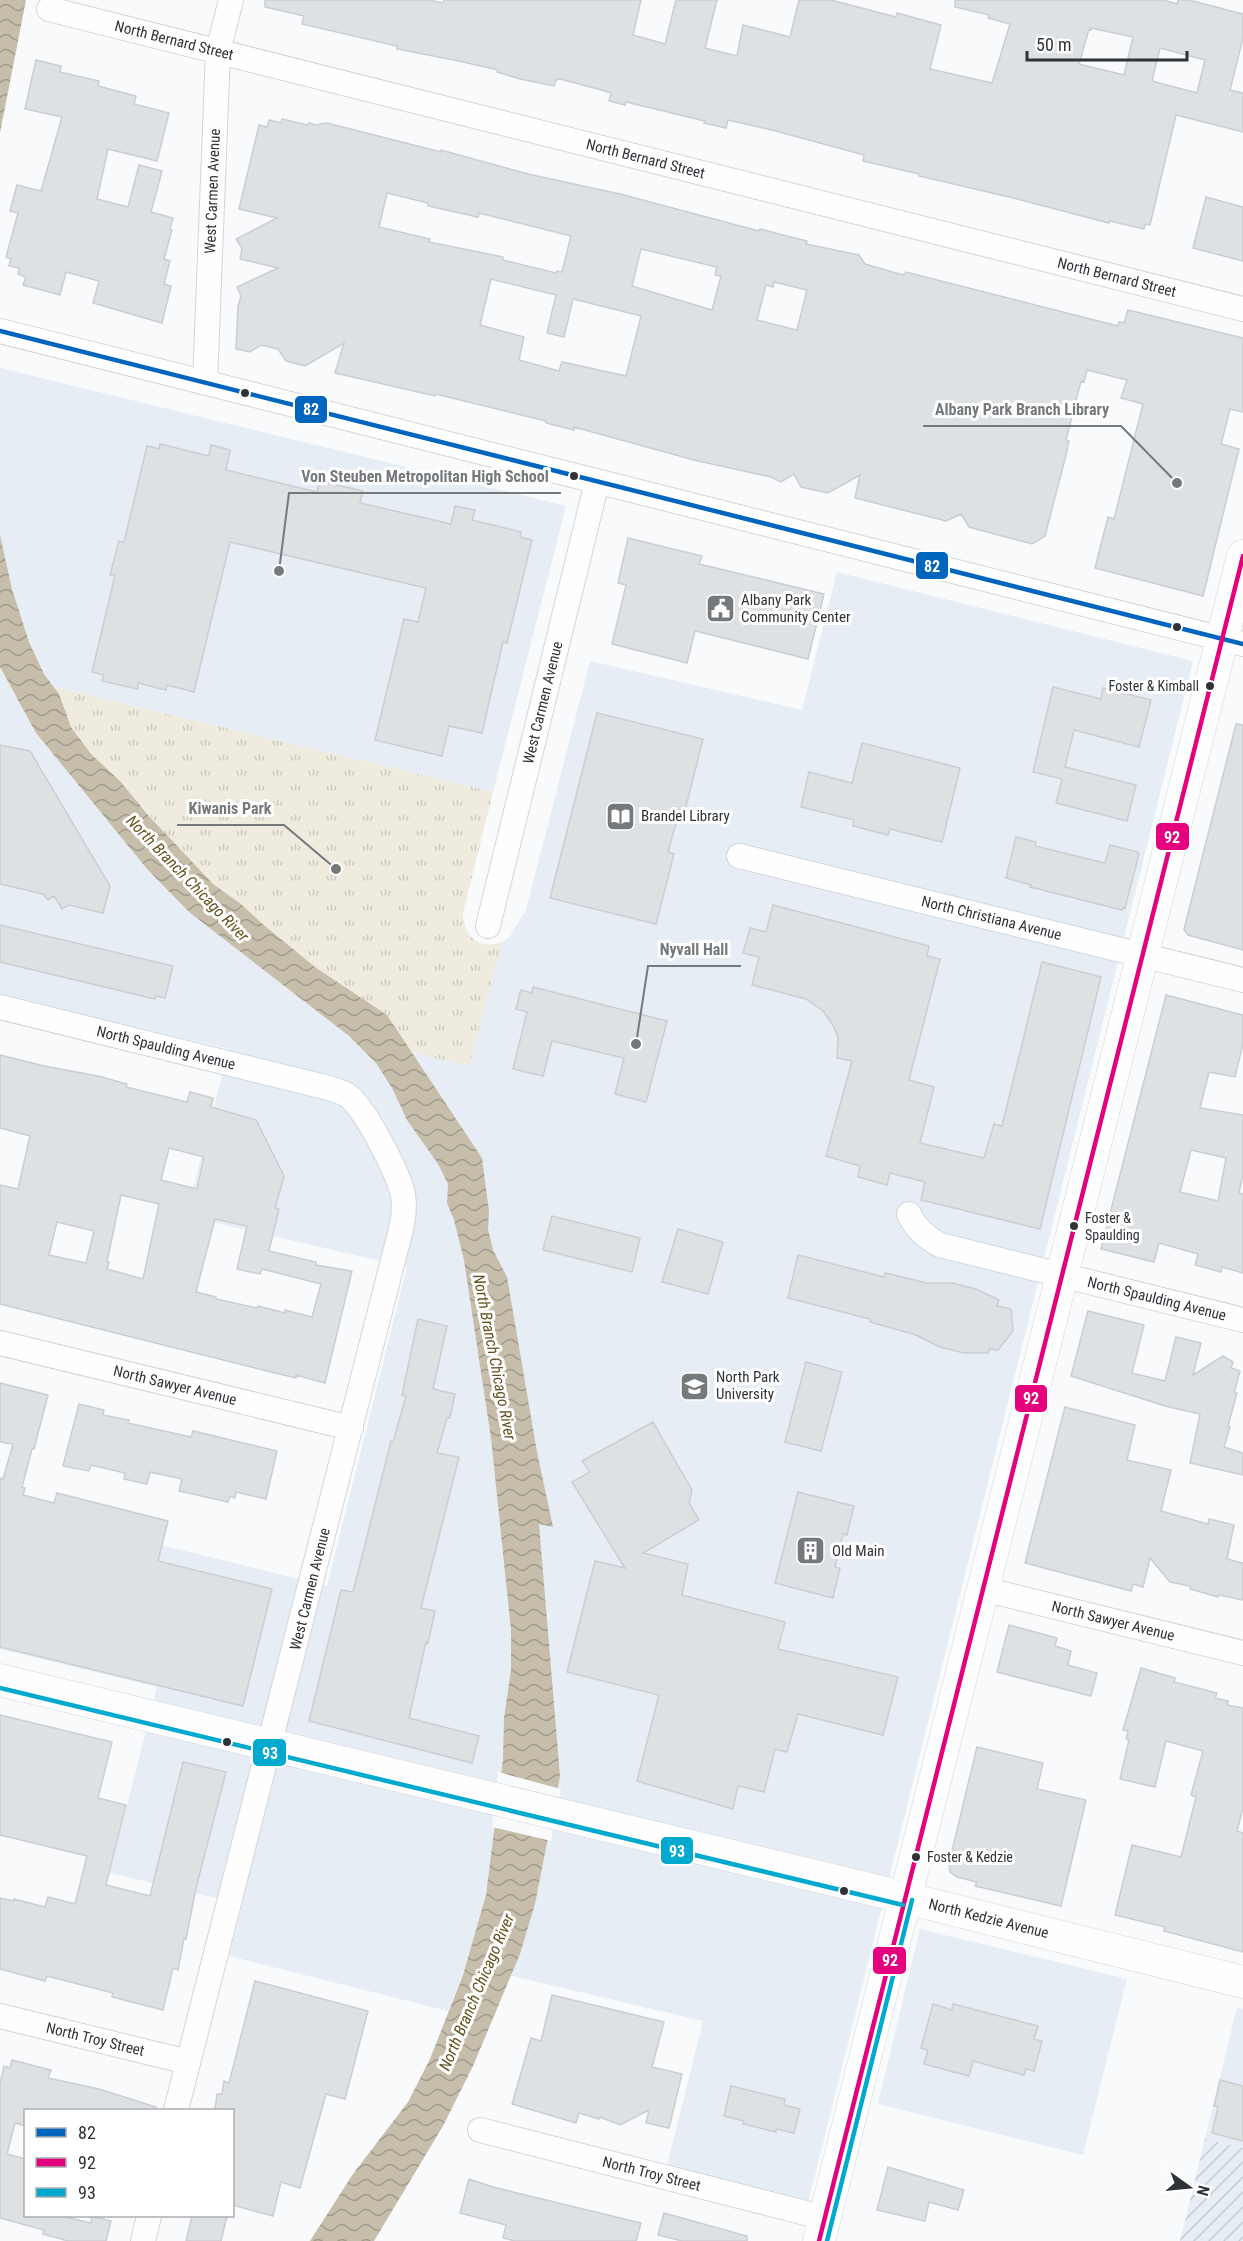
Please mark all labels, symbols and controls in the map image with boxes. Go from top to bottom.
street label: North Bernard Street [113,17,235,64]
scale bar [1027,24,1188,62]
text: 50 m [1036,34,1071,55]
street label: West Carmen Avenue [201,128,224,254]
street label: North Bernard Street [584,135,707,182]
street label: North Bernard Street [1056,254,1178,301]
unlabelled marker [239,387,251,399]
callout: Albany Park Branch Library [923,392,1121,426]
line badge: 82 [294,395,328,424]
text: 82 [303,400,319,419]
text: Albany Park Branch Library [935,400,1109,419]
callout: Von Steuben Metropolitan High School [289,459,561,493]
text: Von Steuben Metropolitan High School [301,467,549,486]
unlabelled marker [568,470,580,482]
line badge: 82 [915,551,949,580]
text: 82 [924,557,940,576]
place label: Albany Park Community Center [741,591,851,626]
public building icon: Albany Park Community Center [704,593,736,625]
unlabelled marker [1171,621,1183,633]
street label: West Carmen Avenue [519,640,567,766]
place label: Foster & Kimball [1109,678,1199,694]
marker: Foster & Kimball [1204,680,1216,692]
callout: Kiwanis Park [177,791,284,825]
text: Kiwanis Park [189,799,272,818]
library icon: Brandel Library [604,800,636,832]
place label: Brandel Library [641,807,730,825]
water label: North Branch Chicago River [122,811,254,946]
line badge: 92 [1155,822,1190,851]
text: 92 [1164,828,1180,847]
street label: North Christiana Avenue [920,892,1063,944]
callout: Nyvall Hall [648,932,741,966]
text: Nyvall Hall [660,940,728,959]
street label: North Spaulding Avenue [95,1022,237,1074]
place label: Foster & Spaulding [1085,1210,1140,1243]
marker: Foster & Spaulding [1068,1220,1080,1232]
water label: North Branch Chicago River [469,1273,520,1443]
street label: North Spaulding Avenue [1086,1273,1228,1324]
street label: North Sawyer Avenue [112,1362,238,1409]
place label: North Park University [716,1368,780,1403]
school or university icon: North Park University [679,1370,711,1402]
line badge: 92 [1014,1384,1048,1413]
text: 92 [1023,1389,1039,1408]
street label: West Carmen Avenue [286,1526,334,1652]
building icon: Old Main [795,1535,827,1567]
place label: Old Main [832,1542,885,1560]
street label: North Sawyer Avenue [1050,1597,1176,1645]
unlabelled marker [221,1736,233,1748]
line badge: 93 [252,1738,287,1767]
text: 93 [262,1744,278,1763]
line badge: 93 [660,1836,694,1865]
text: 93 [669,1842,685,1861]
place label: Foster & Kedzie [927,1849,1013,1865]
marker: Foster & Kedzie [910,1851,922,1863]
unlabelled marker [838,1885,850,1897]
street label: North Kedzie Avenue [927,1895,1051,1942]
water label: North Branch Chicago River [435,1910,519,2073]
line badge: 92 [872,1946,907,1975]
text: 92 [882,1951,898,1970]
street label: North Troy Street [44,2019,146,2060]
legend [24,2109,234,2217]
text: 82 [78,2122,96,2143]
text: 92 [78,2152,96,2173]
street label: North Troy Street [601,2153,702,2195]
north arrow [1159,2157,1219,2217]
text: 93 [78,2182,96,2203]
text: N [1193,2184,1213,2198]

